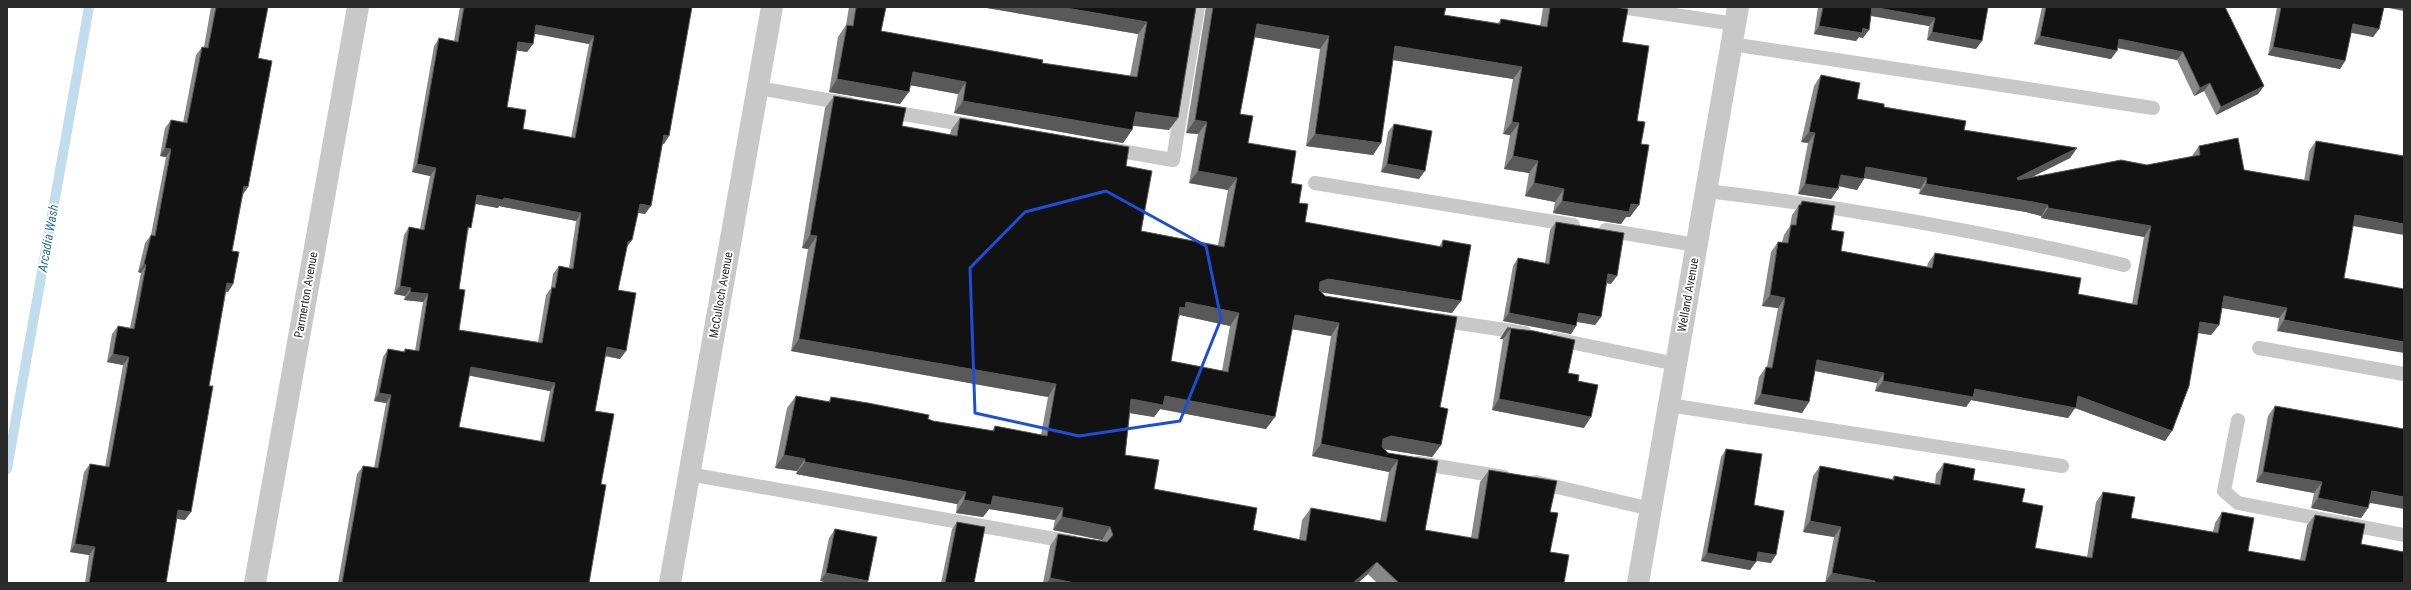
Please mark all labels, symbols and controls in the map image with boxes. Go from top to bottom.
water label: Arcadia Wash [35,203,61,274]
street label: Parmerton Avenue [292,250,321,339]
street label: McCulloch Avenue [707,250,736,339]
street label: Welland Avenue [1675,257,1701,333]

